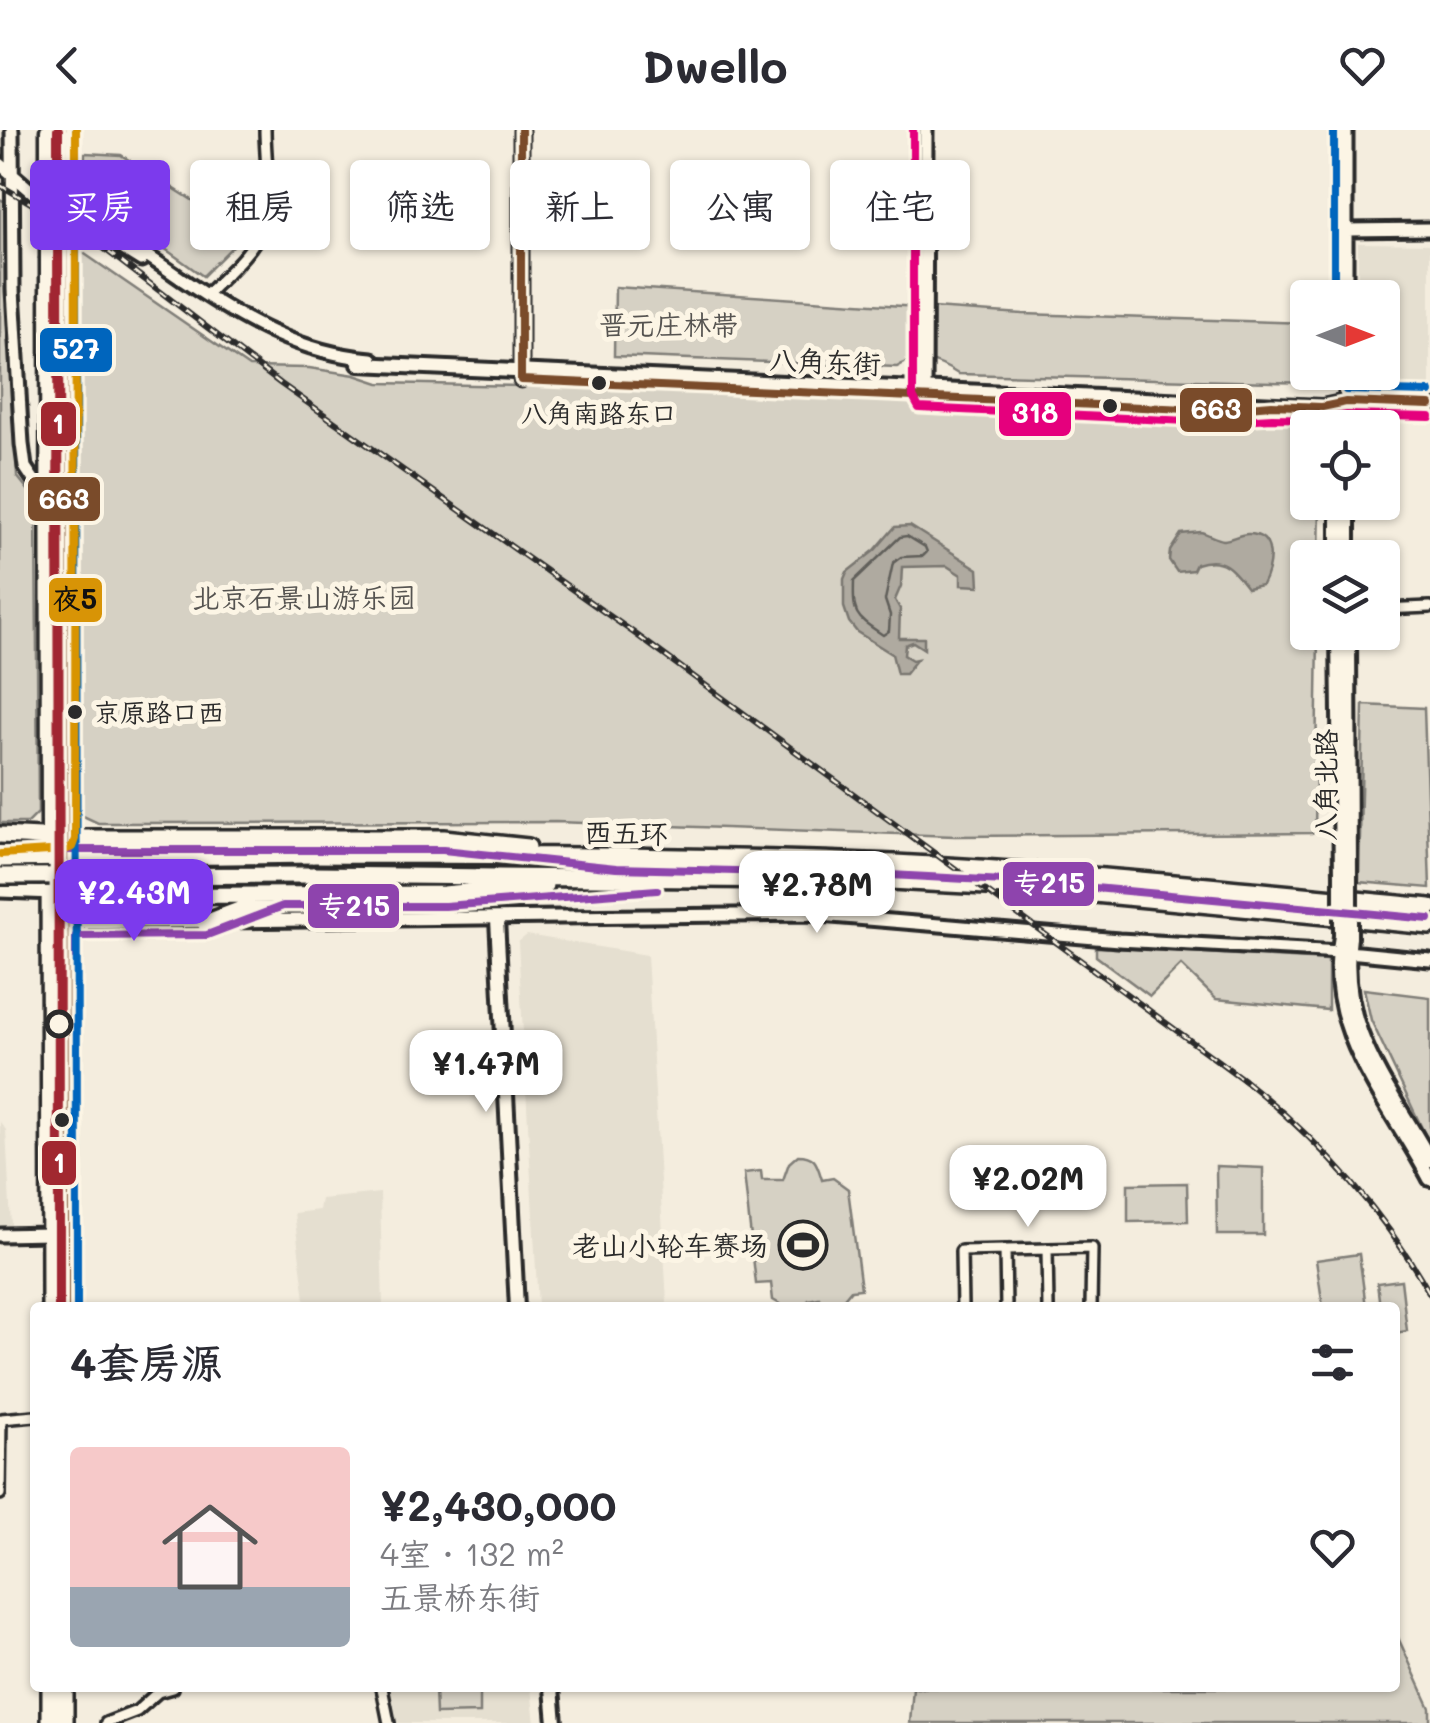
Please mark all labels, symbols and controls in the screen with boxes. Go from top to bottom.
text: Dwello [642,36,788,94]
icon: back [40,38,95,93]
icon: heart [1335,38,1390,93]
chip: 买房 [30,160,170,250]
chip: 租房 [190,160,330,250]
chip: 筛选 [350,160,490,250]
chip: 新上 [510,160,650,250]
chip: 公寓 [670,160,810,250]
chip: 住宅 [830,160,970,250]
north arrow [1290,280,1400,390]
map controls [1290,280,1400,650]
park label: 晋元庄林带 [599,306,739,342]
line badge: 527 [38,326,114,374]
text: 527 [52,330,100,366]
street label: 八角东街 [768,341,882,381]
marker: 八角南路东口 [589,373,609,393]
line badge: 663 [1178,386,1254,434]
line badge: 318 [997,390,1073,438]
text: 663 [1191,390,1241,426]
text: 318 [1012,394,1058,430]
place label: 八角南路东口 [521,396,677,430]
unlabelled marker [1100,396,1120,416]
line badge: 1 [39,400,78,448]
text: 1 [52,405,64,441]
button: locate [1290,410,1400,520]
line badge: 663 [26,475,102,523]
text: 663 [39,480,89,516]
button: layers [1290,540,1400,650]
line badge: 夜5 [47,576,104,624]
park label: 北京石景山游乐园 [192,579,416,615]
text: 夜5 [53,580,97,616]
place label: 京原路口西 [94,695,224,729]
marker: 京原路口西 [65,702,85,722]
street label: 八角北路 [1307,729,1343,841]
street label: 西五环 [584,813,668,851]
pin: ¥2.78M [736,851,898,936]
pin: ¥2.43M [53,859,215,944]
line badge: 专215 [1001,860,1096,908]
text: ¥2.78M [761,862,873,904]
text: 专215 [1013,864,1085,900]
text: ¥2.43M [77,870,191,912]
line badge: 专215 [306,882,401,930]
text: 专215 [318,887,390,923]
unlabelled marker [46,1011,72,1037]
pin: ¥1.47M [405,1030,567,1115]
text: ¥1.47M [432,1041,541,1083]
unlabelled marker [52,1110,72,1130]
line badge: 1 [40,1139,78,1187]
text: 1 [53,1144,65,1180]
pin: ¥2.02M [947,1145,1109,1230]
text: ¥2.02M [971,1156,1085,1198]
sports icon: 老山小轮车赛场 [777,1219,829,1271]
place label: 老山小轮车赛场 [572,1227,768,1263]
text: 4套房源 [70,1334,223,1389]
icon: filters [1305,1335,1360,1390]
text: ¥2,430,000 [380,1477,617,1532]
icon: home [150,1487,270,1607]
icon: heart [1305,1520,1360,1575]
text: 4室 · 132 m² [380,1532,564,1574]
text: 五景桥东街 [380,1575,540,1617]

